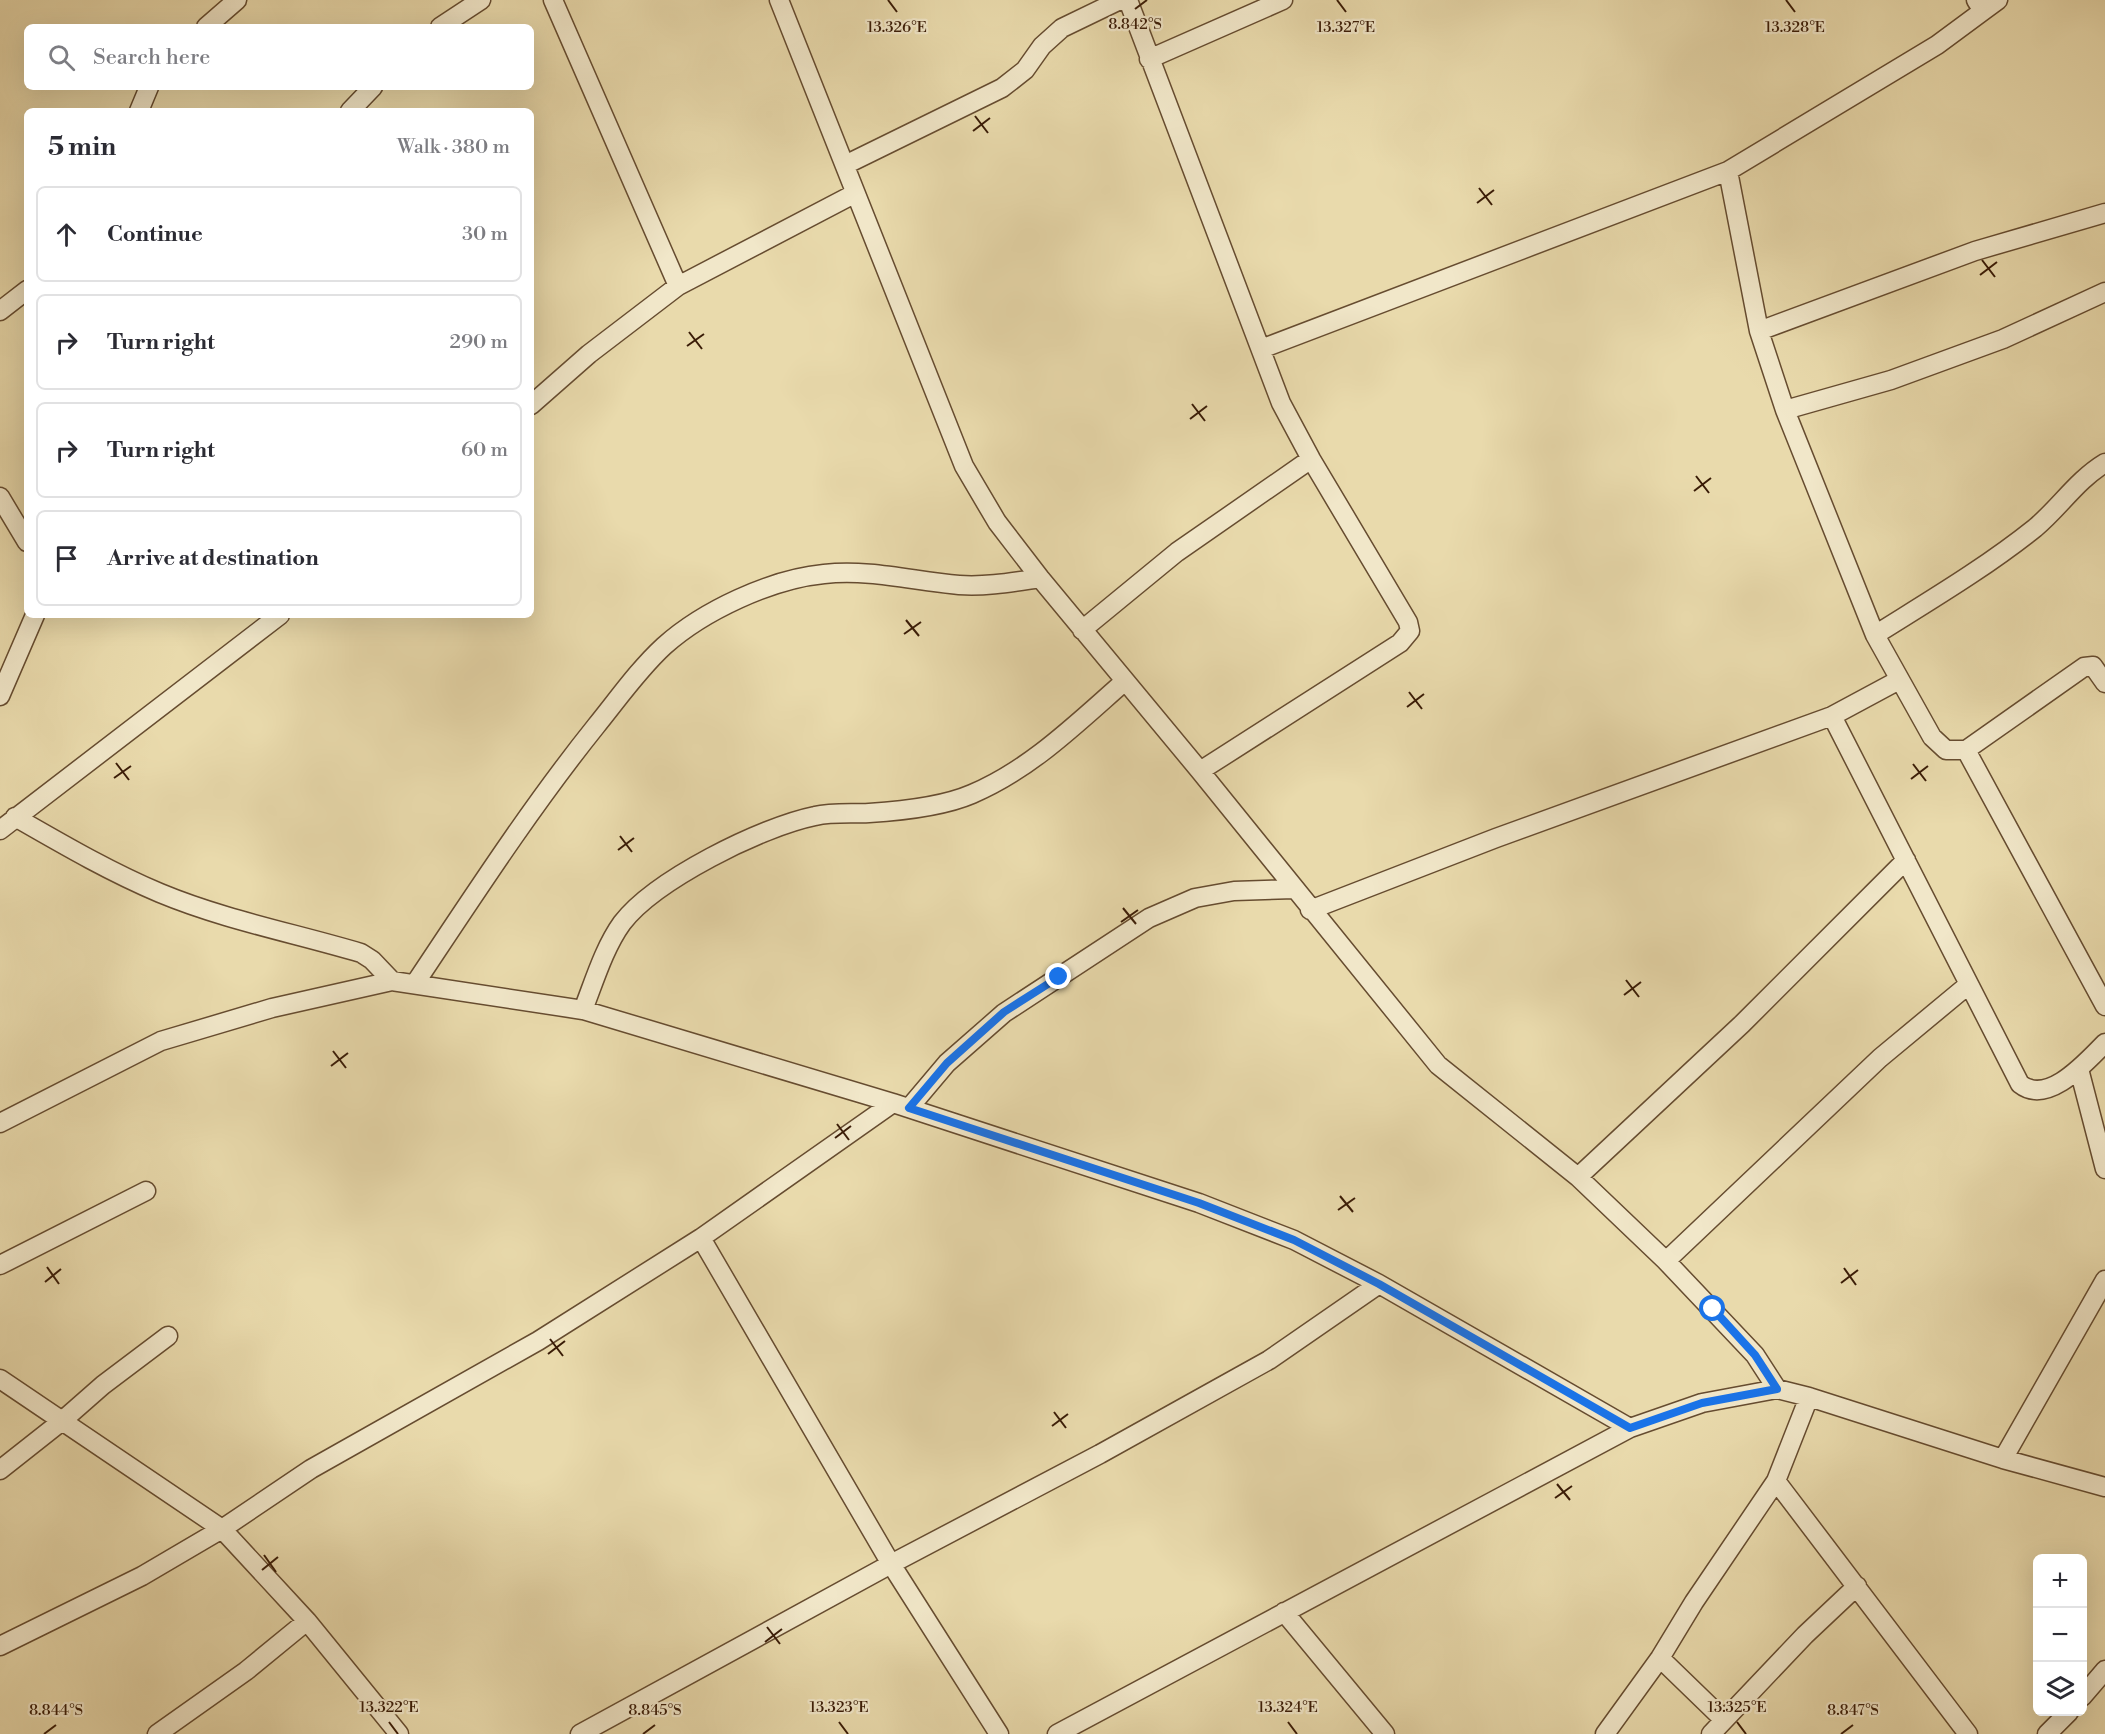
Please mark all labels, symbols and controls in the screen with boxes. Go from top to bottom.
text: 8.842°S [1108,15,1162,34]
text: 13.326°E [867,18,927,37]
text: 13.327°E [1317,18,1375,37]
text: 13.328°E [1765,18,1825,37]
search box [24,24,534,90]
icon: search [45,41,78,74]
text: Search here [93,44,210,71]
text: 5 min [48,131,116,163]
text: Walk · 380 m [397,135,510,160]
icon: ahead [50,218,83,251]
text: Continue [107,221,203,248]
text: 30 m [462,222,508,247]
icon: right [50,326,83,359]
text: Turn right [107,329,215,356]
text: 290 m [450,330,508,355]
icon: right [50,434,83,467]
text: Turn right [107,437,215,464]
text: 60 m [461,438,508,463]
icon: arrive [50,542,83,575]
text: Arrive at destination [107,545,319,572]
route end [1045,963,1071,989]
route start [1699,1295,1725,1321]
map controls [2033,1554,2087,1716]
button: + [2033,1554,2087,1608]
button: − [2033,1608,2087,1662]
button: layers [2033,1662,2087,1716]
text: 13.322°E [359,1698,419,1717]
text: 13.323°E [809,1698,869,1717]
text: 13.324°E [1258,1698,1318,1717]
text: 13.325°E [1707,1698,1767,1717]
text: 8.844°S [29,1701,83,1720]
text: 8.845°S [628,1701,682,1720]
text: 8.847°S [1827,1701,1879,1720]

